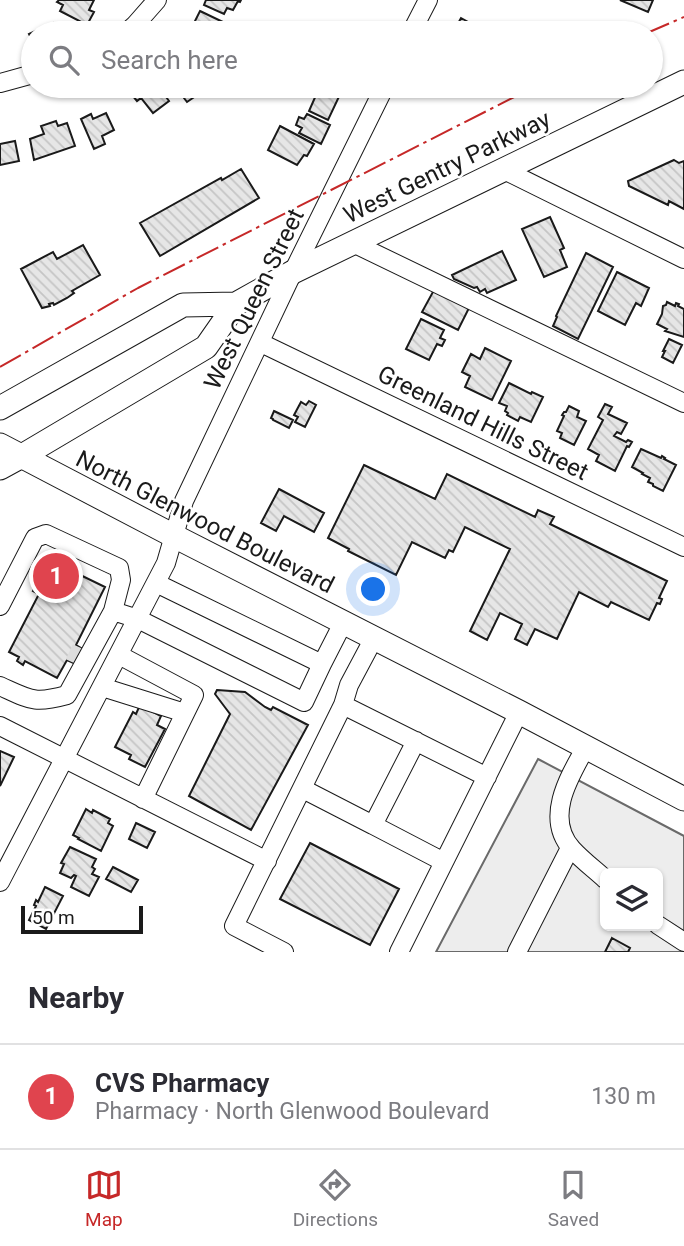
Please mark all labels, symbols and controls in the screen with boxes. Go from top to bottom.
search box [21,21,663,98]
icon: search [45,41,83,79]
text: Search here [101,45,238,75]
street label: West Gentry Parkway [339,105,555,229]
street label: West Queen Street [198,204,310,394]
street label: Greenland Hills Street [373,360,593,486]
street label: North Glenwood Boulevard [71,445,339,599]
pin: 1 [33,550,79,602]
your location [356,572,390,606]
map controls [600,868,663,931]
button: layers [600,868,663,931]
scale bar [21,903,144,935]
text: 50 m [32,906,75,929]
text: Nearby [28,980,124,1015]
text: CVS Pharmacy [95,1068,269,1098]
text: 1 [44,1083,58,1110]
text: 130 m [591,1083,656,1110]
text: Pharmacy · North Glenwood Boulevard [95,1098,489,1125]
tab: Map [85,1166,123,1231]
tab: Directions [293,1166,378,1231]
tab: Saved [548,1166,599,1231]

